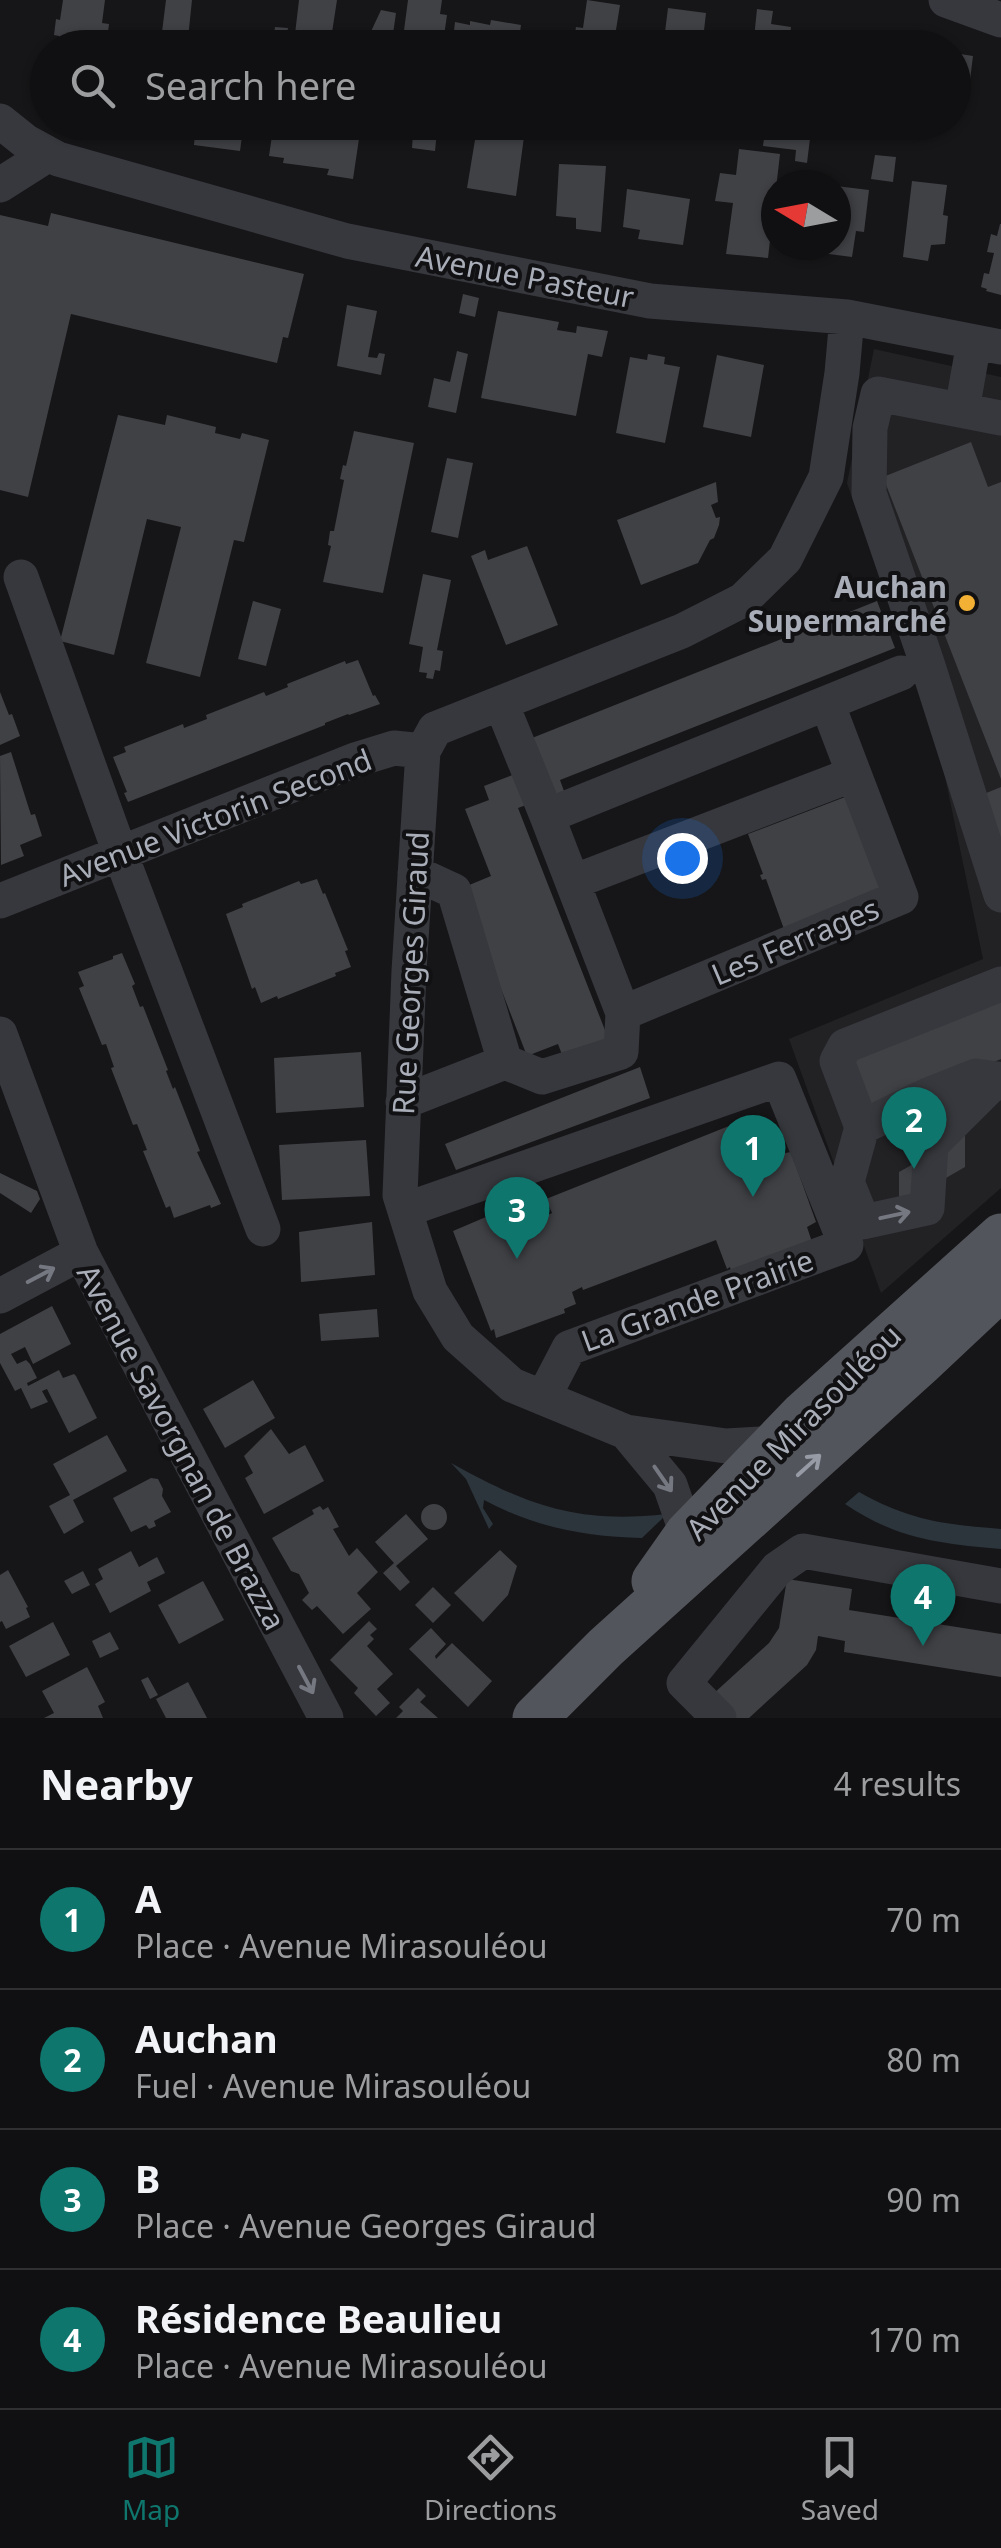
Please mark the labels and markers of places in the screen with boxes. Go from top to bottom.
place label: Auchan Supermarché [748,566,947,641]
marker: Auchan Supermarché [956,592,978,614]
pin: 2 [882,1086,946,1169]
pin: 1 [720,1114,786,1197]
pin: 3 [484,1176,550,1259]
pin: 4 [890,1564,956,1646]

